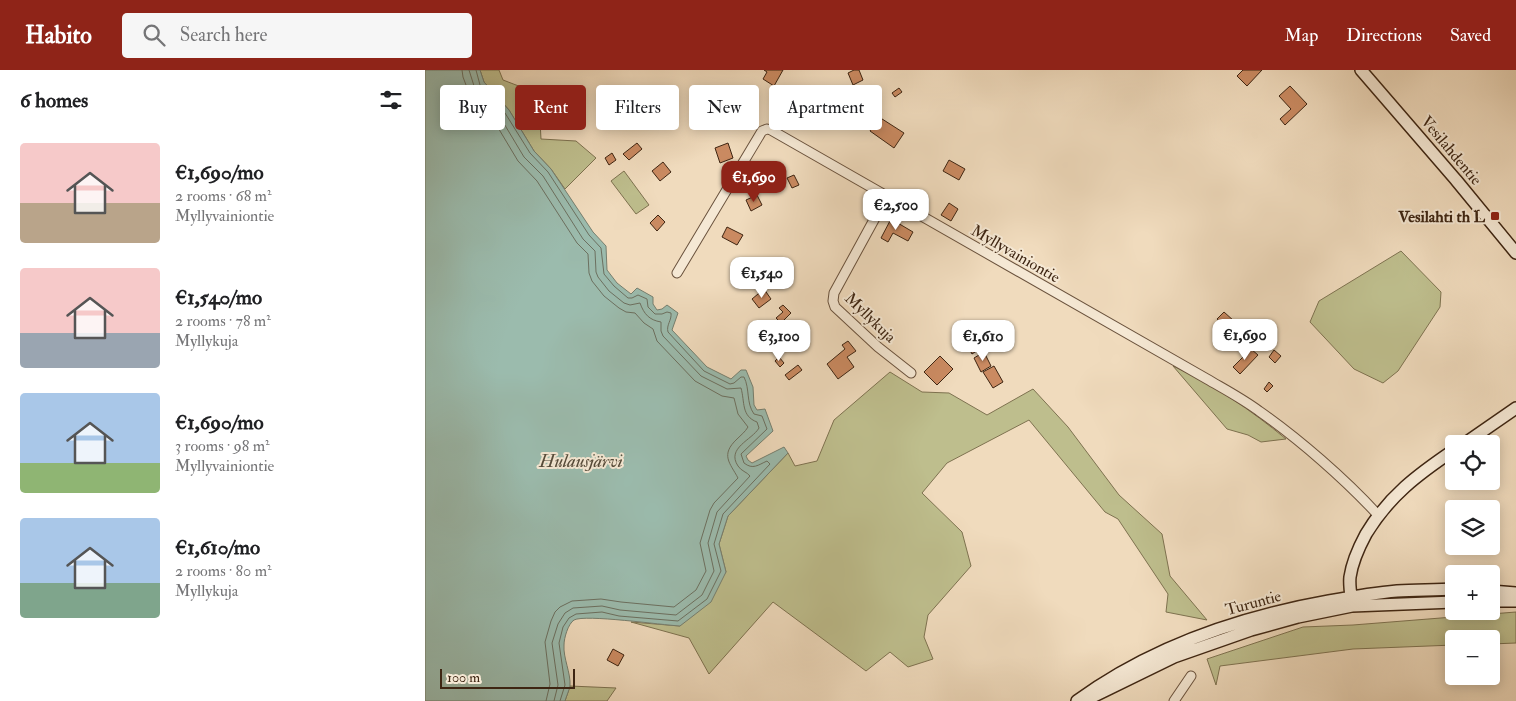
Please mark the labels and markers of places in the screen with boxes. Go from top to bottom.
pin: €1,690 [713,160,795,203]
pin: €2,500 [855,189,937,231]
place label: Vesilahti th L [1397,207,1485,227]
marker: Vesilahti th L [1489,210,1501,222]
pin: €1,540 [721,256,803,299]
pin: €1,690 [1204,318,1286,361]
pin: €3,100 [738,320,820,362]
pin: €1,610 [942,320,1024,362]

